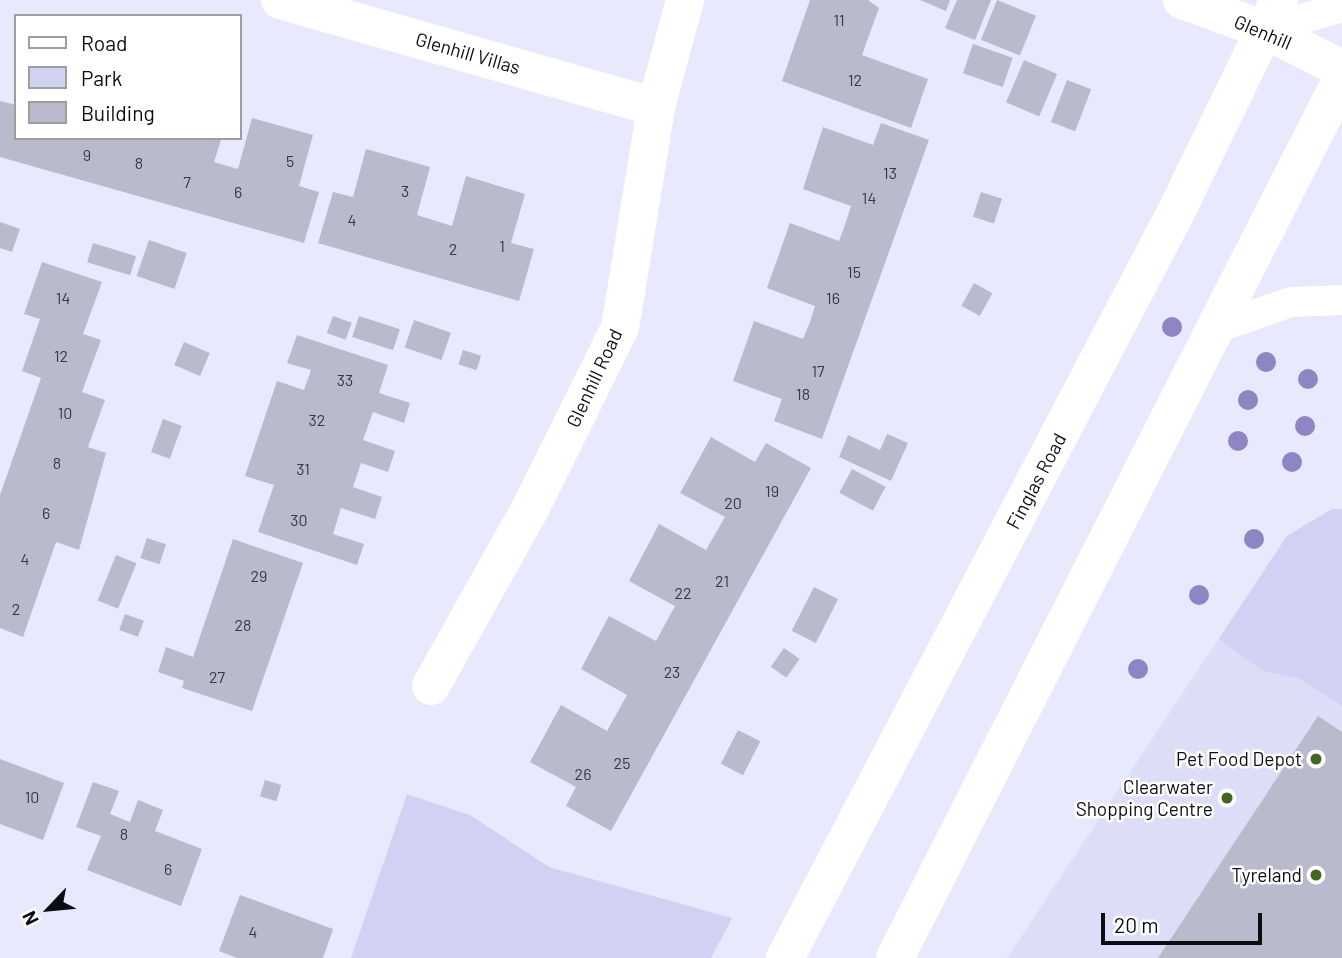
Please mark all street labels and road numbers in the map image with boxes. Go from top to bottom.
street label: Glenhill [1231,10,1295,54]
street label: Glenhill Villas [413,27,523,79]
street label: Glenhill Road [561,325,627,431]
street label: Finglas Road [1001,429,1071,533]

